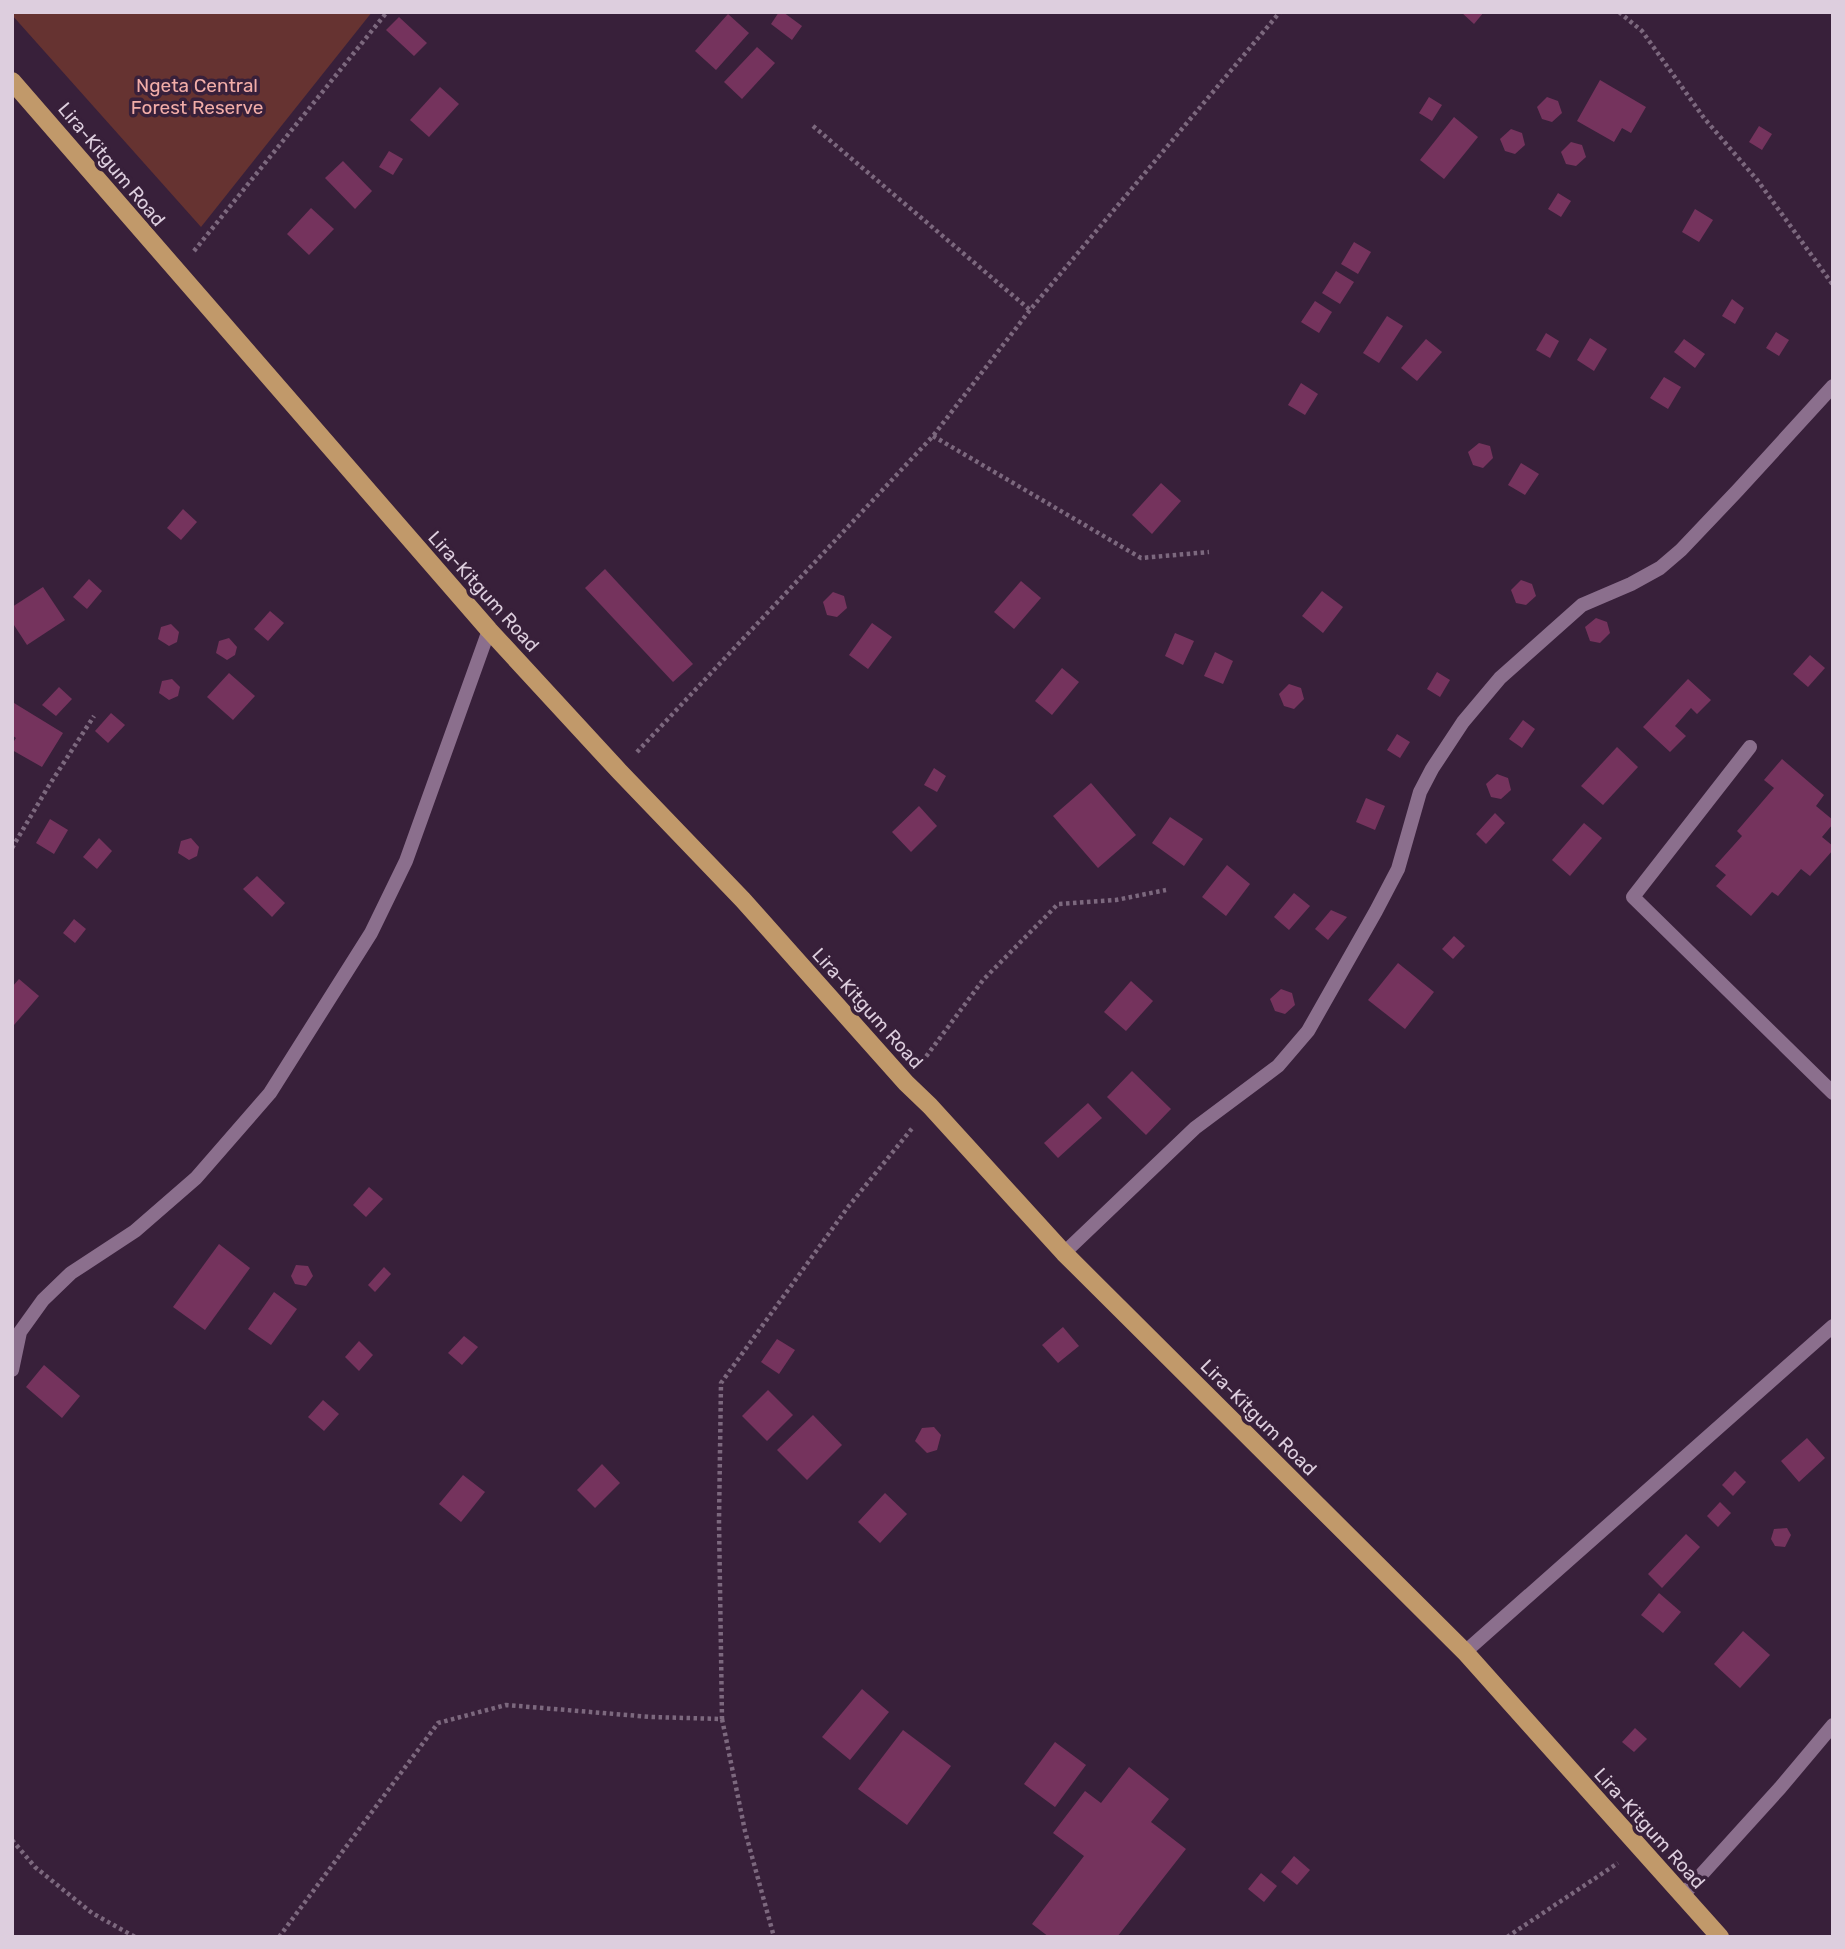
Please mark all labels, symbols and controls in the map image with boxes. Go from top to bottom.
park label: Ngeta Central Forest Reserve [131,74,263,119]
street label: Lira-Kitgum Road [53,98,170,231]
street label: Lira-Kitgum Road [423,526,544,657]
street label: Lira-Kitgum Road [807,943,928,1074]
street label: Lira-Kitgum Road [1196,1355,1321,1480]
street label: Lira-Kitgum Road [1589,1763,1710,1894]

